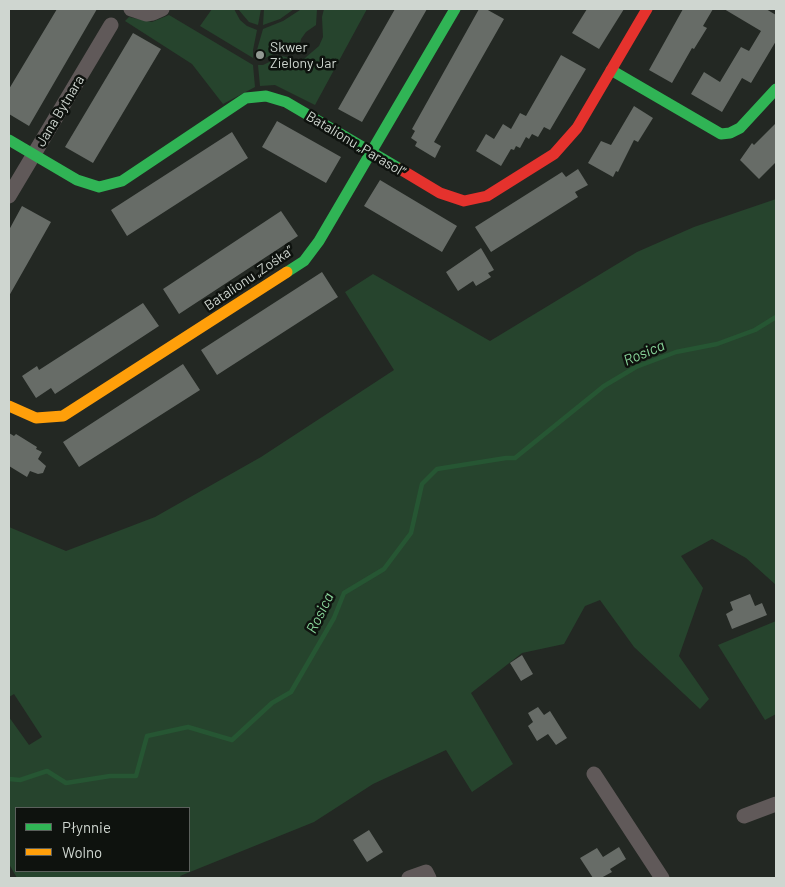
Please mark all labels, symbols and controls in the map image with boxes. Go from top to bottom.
place label: Skwer Zielony Jar [270,39,337,72]
marker: Skwer Zielony Jar [254,49,266,61]
street label: Jana Bytnara [32,72,88,150]
street label: Batalionu „Parasol” [303,108,409,180]
street label: Batalionu „Zośka” [201,242,297,314]
water label: Rosica [621,336,667,370]
water label: Rosica [302,590,338,636]
legend [15,807,190,872]
text: Płynnie [62,818,111,836]
text: Wolno [62,843,102,861]

